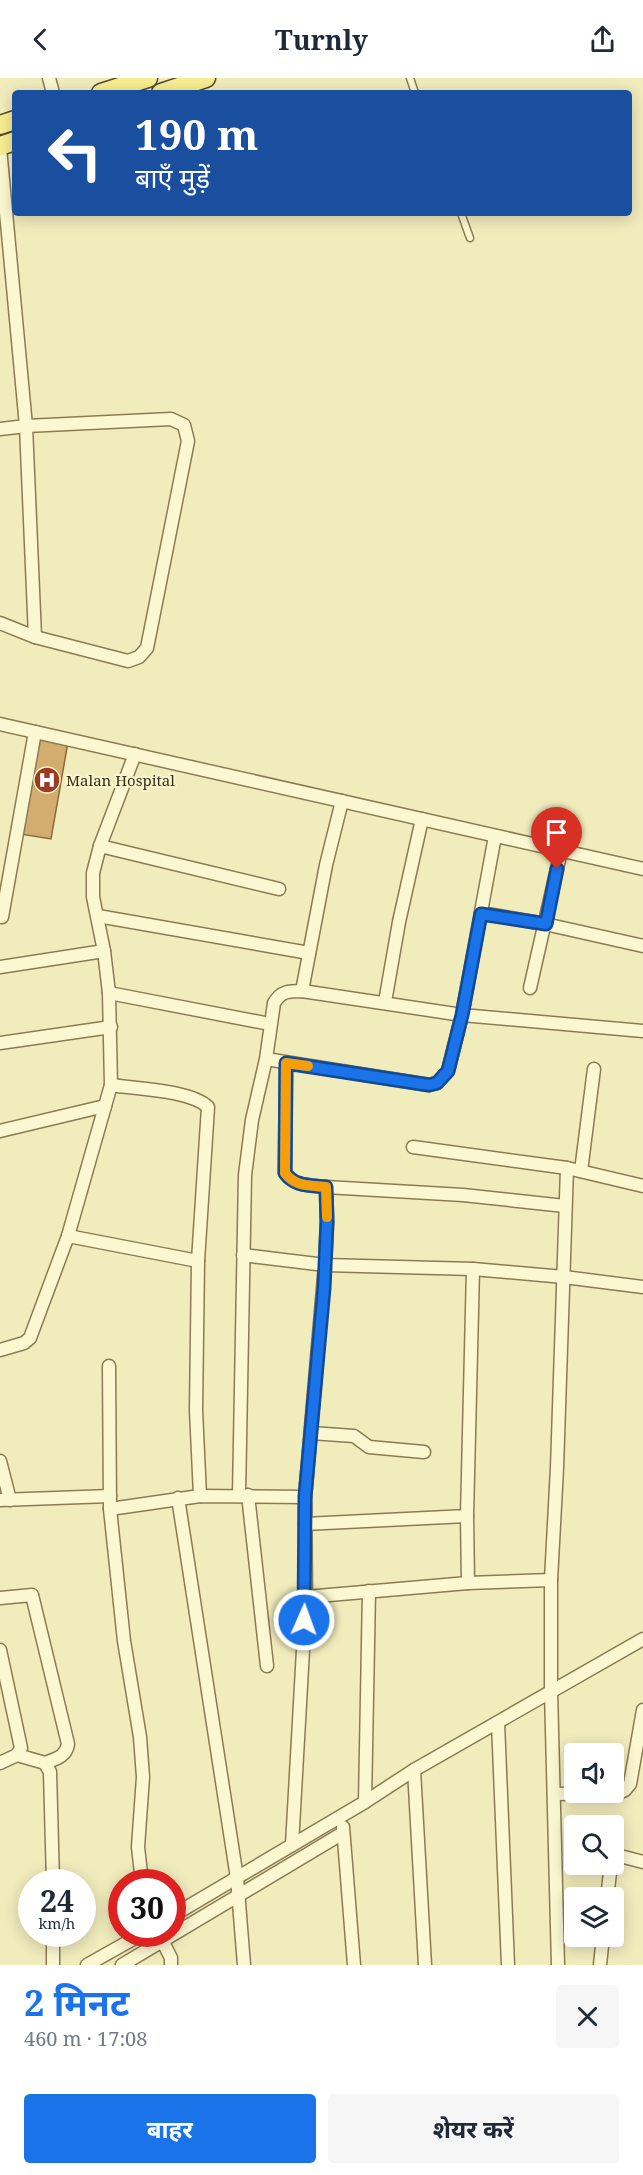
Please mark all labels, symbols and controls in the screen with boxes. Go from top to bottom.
text: Turnly [275,21,368,58]
icon: back [24,23,57,56]
icon: share [586,23,619,56]
text: 190 m [135,105,259,162]
icon: left [36,114,114,192]
text: बाएँ मुड़ें [135,159,210,196]
hospital icon: Malan Hospital [32,765,62,795]
place label: Malan Hospital [66,770,175,790]
pin [531,807,582,869]
icon: arrive [540,816,573,849]
position arrow [272,1588,336,1652]
map controls [564,1743,624,1947]
button: sound [564,1743,624,1803]
button: search [564,1815,624,1875]
speed limit sign: 30 [108,1869,186,1947]
text: 24 [40,1880,74,1921]
button: layers [564,1887,624,1947]
text: km/h [39,1913,75,1933]
text: 2 मिनट [24,1978,129,2027]
button: close [556,1985,619,2048]
text: 460 m · 17:08 [24,2025,147,2052]
button: बाहर [24,2094,316,2163]
button: शेयर करें [328,2094,619,2163]

